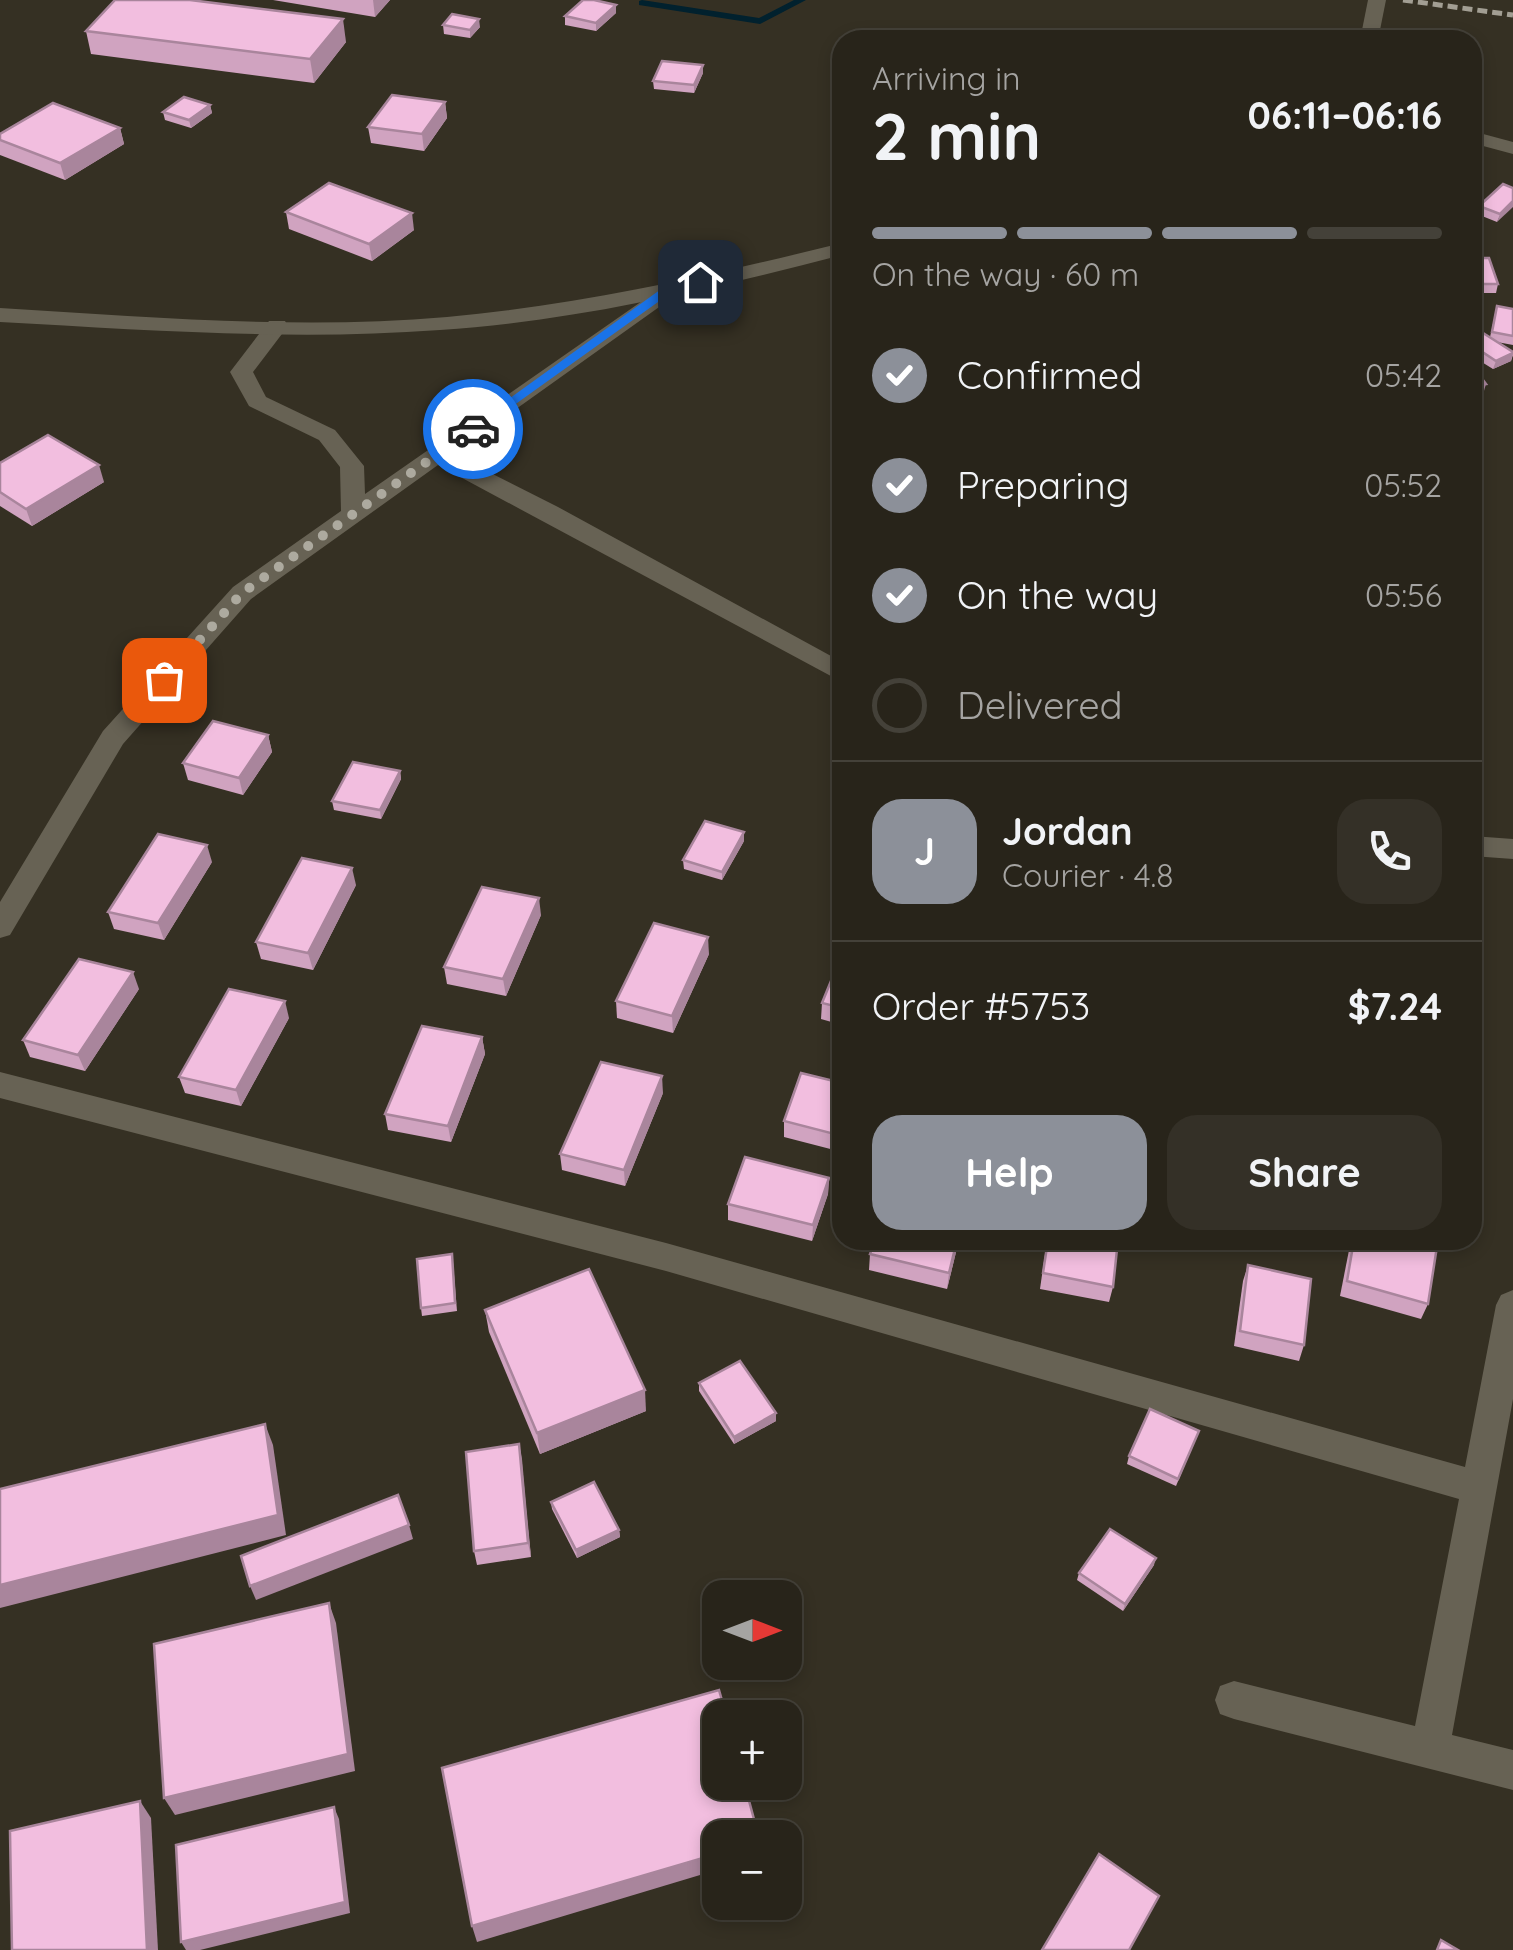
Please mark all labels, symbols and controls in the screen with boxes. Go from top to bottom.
text: Arriving in [872,58,1021,98]
text: 06:11–06:16 [1248,91,1442,139]
text: 2 min [872,95,1041,176]
pin [658,240,743,325]
text: On the way · 60 m [872,254,1139,294]
icon: home [673,255,728,310]
icon: check [872,348,927,403]
text: Confirmed [957,351,1142,399]
text: 05:42 [1365,355,1442,395]
courier [423,379,523,479]
icon: car [446,402,501,457]
icon: check [872,458,927,513]
text: Preparing [957,461,1129,509]
text: 05:52 [1364,465,1442,505]
icon: check [872,568,927,623]
text: On the way [957,571,1158,619]
text: 05:56 [1365,575,1442,615]
pin [122,638,207,723]
icon: bag [137,653,192,708]
text: Delivered [957,681,1123,729]
button: phone [1337,799,1442,904]
text: Jordan [1002,807,1133,855]
text: J [914,827,935,875]
text: Courier · 4.8 [1002,855,1174,895]
text: Order #5753 [872,982,1090,1030]
text: $7.24 [1348,982,1442,1030]
button: Help [872,1115,1147,1230]
button: Share [1167,1115,1442,1230]
north arrow [702,1580,802,1680]
map controls [702,1580,802,1920]
button: + [702,1700,802,1800]
button: − [702,1820,802,1920]

